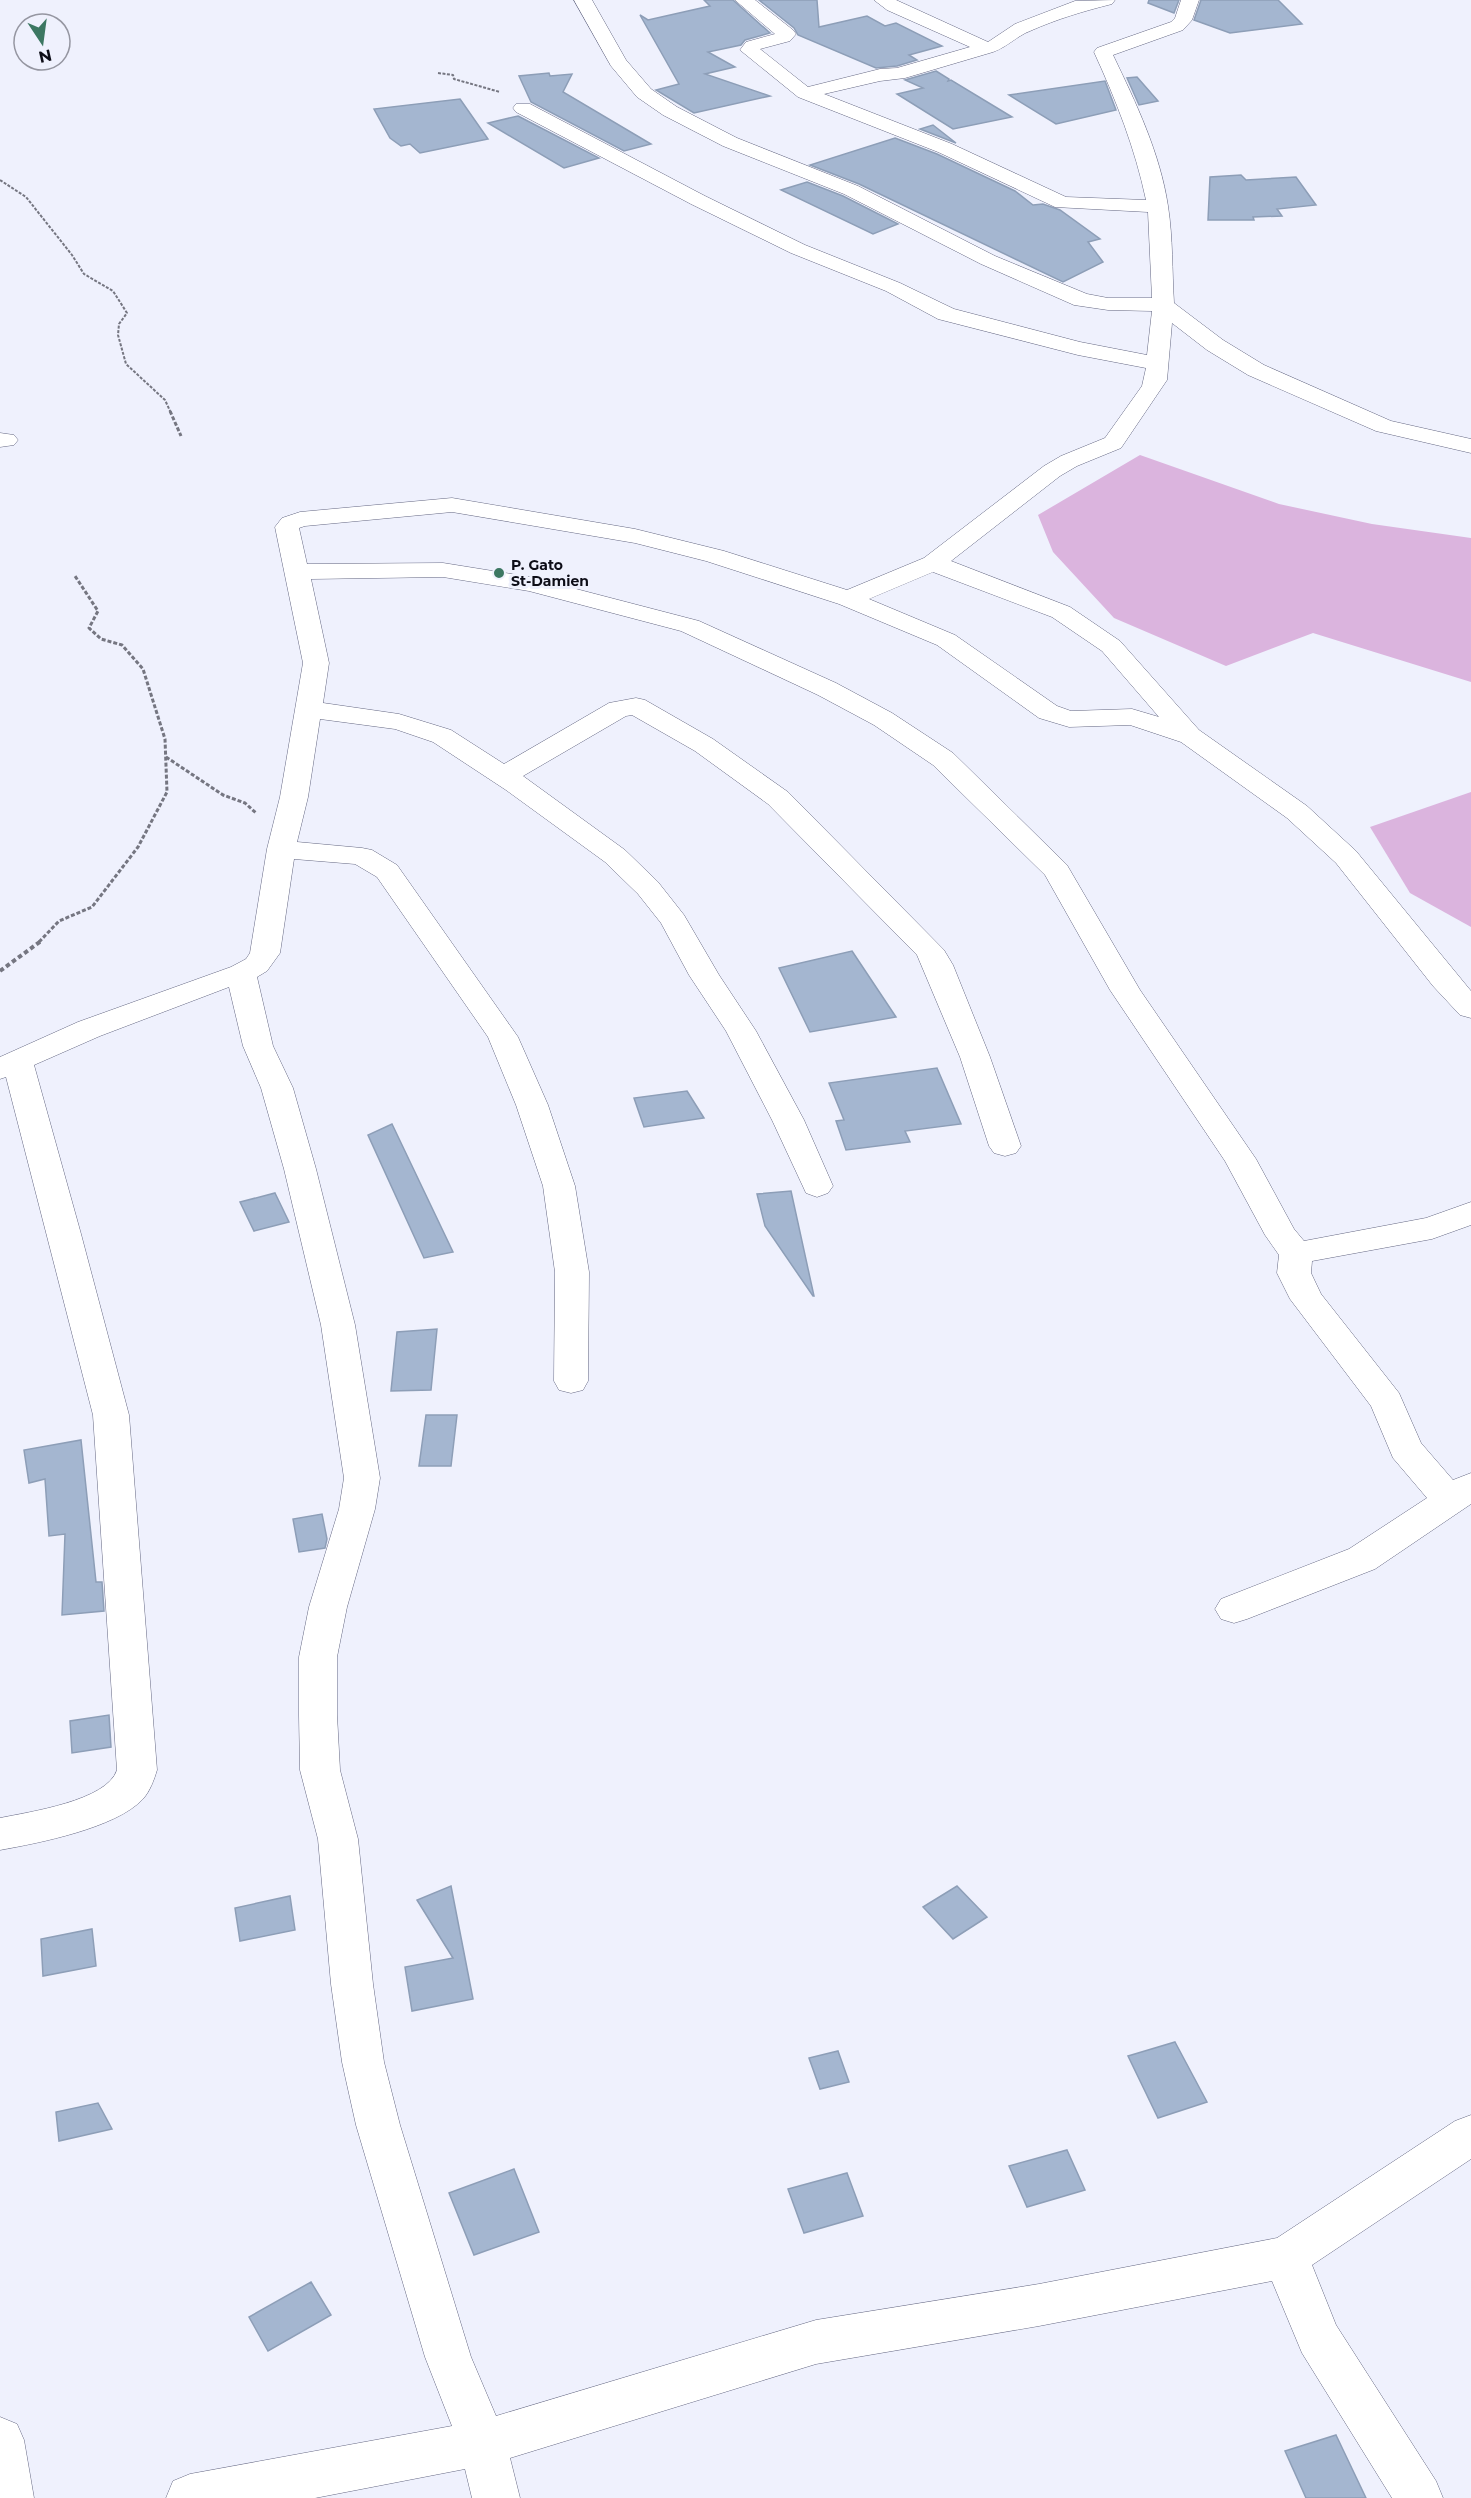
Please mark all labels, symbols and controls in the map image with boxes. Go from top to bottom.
north arrow [12,12,72,72]
text: N [37,45,54,67]
place label: P. Gato St-Damien [511,556,589,590]
marker: P. Gato St-Damien [492,566,506,580]

